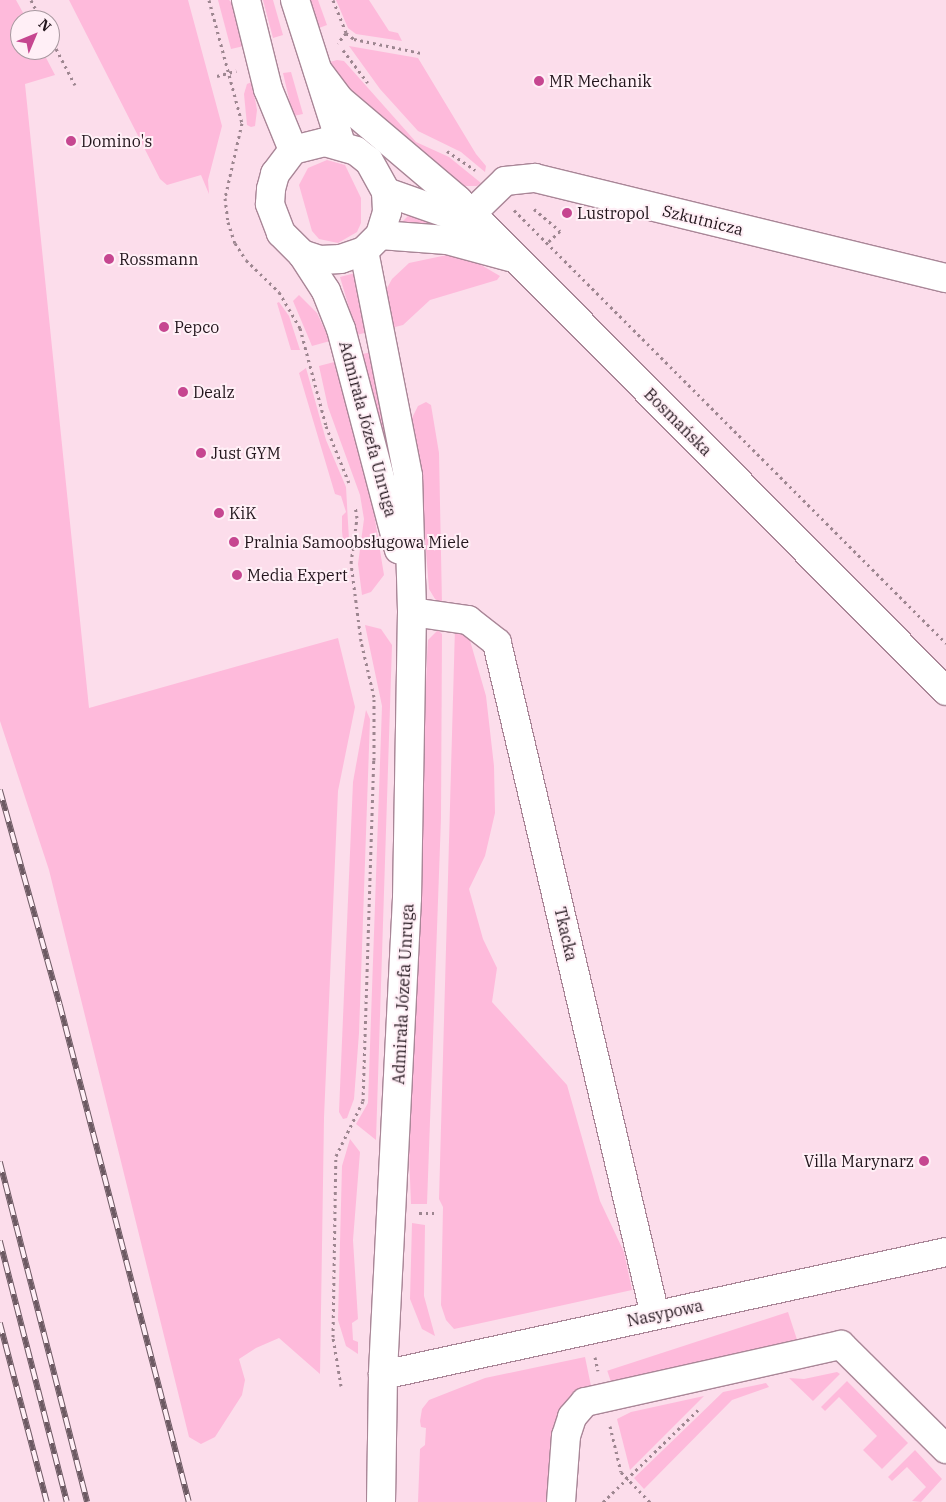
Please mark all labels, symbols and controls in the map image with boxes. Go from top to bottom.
north arrow [10,10,60,60]
text: N [35,15,55,35]
place label: MR Mechanik [549,71,652,91]
marker: MR Mechanik [533,75,545,87]
place label: Domino's [81,131,152,151]
marker: Domino's [65,135,77,147]
street label: Szkutnicza [661,201,745,239]
place label: Lustropol [577,203,649,223]
marker: Lustropol [561,207,573,219]
place label: Rossmann [119,249,198,269]
marker: Rossmann [103,253,115,265]
place label: Pepco [174,317,219,337]
marker: Pepco [158,321,170,333]
street label: Admirała Józefa Unruga [335,339,401,519]
place label: Dealz [193,382,235,402]
street label: Bosmańska [640,384,716,460]
marker: Dealz [177,386,189,398]
place label: Just GYM [211,443,281,463]
marker: Just GYM [195,447,207,459]
place label: KiK [229,503,257,523]
marker: KiK [213,507,225,519]
place label: Pralnia Samoobsługowa Miele [244,532,469,552]
marker: Pralnia Samoobsługowa Miele [228,536,240,548]
place label: Media Expert [247,565,348,585]
marker: Media Expert [231,569,243,581]
street label: Admirała Józefa Unruga [389,903,417,1085]
street label: Tkacka [550,905,582,963]
place label: Villa Marynarz [804,1151,914,1171]
marker: Villa Marynarz [918,1155,930,1167]
street label: Nasypowa [625,1296,705,1330]

